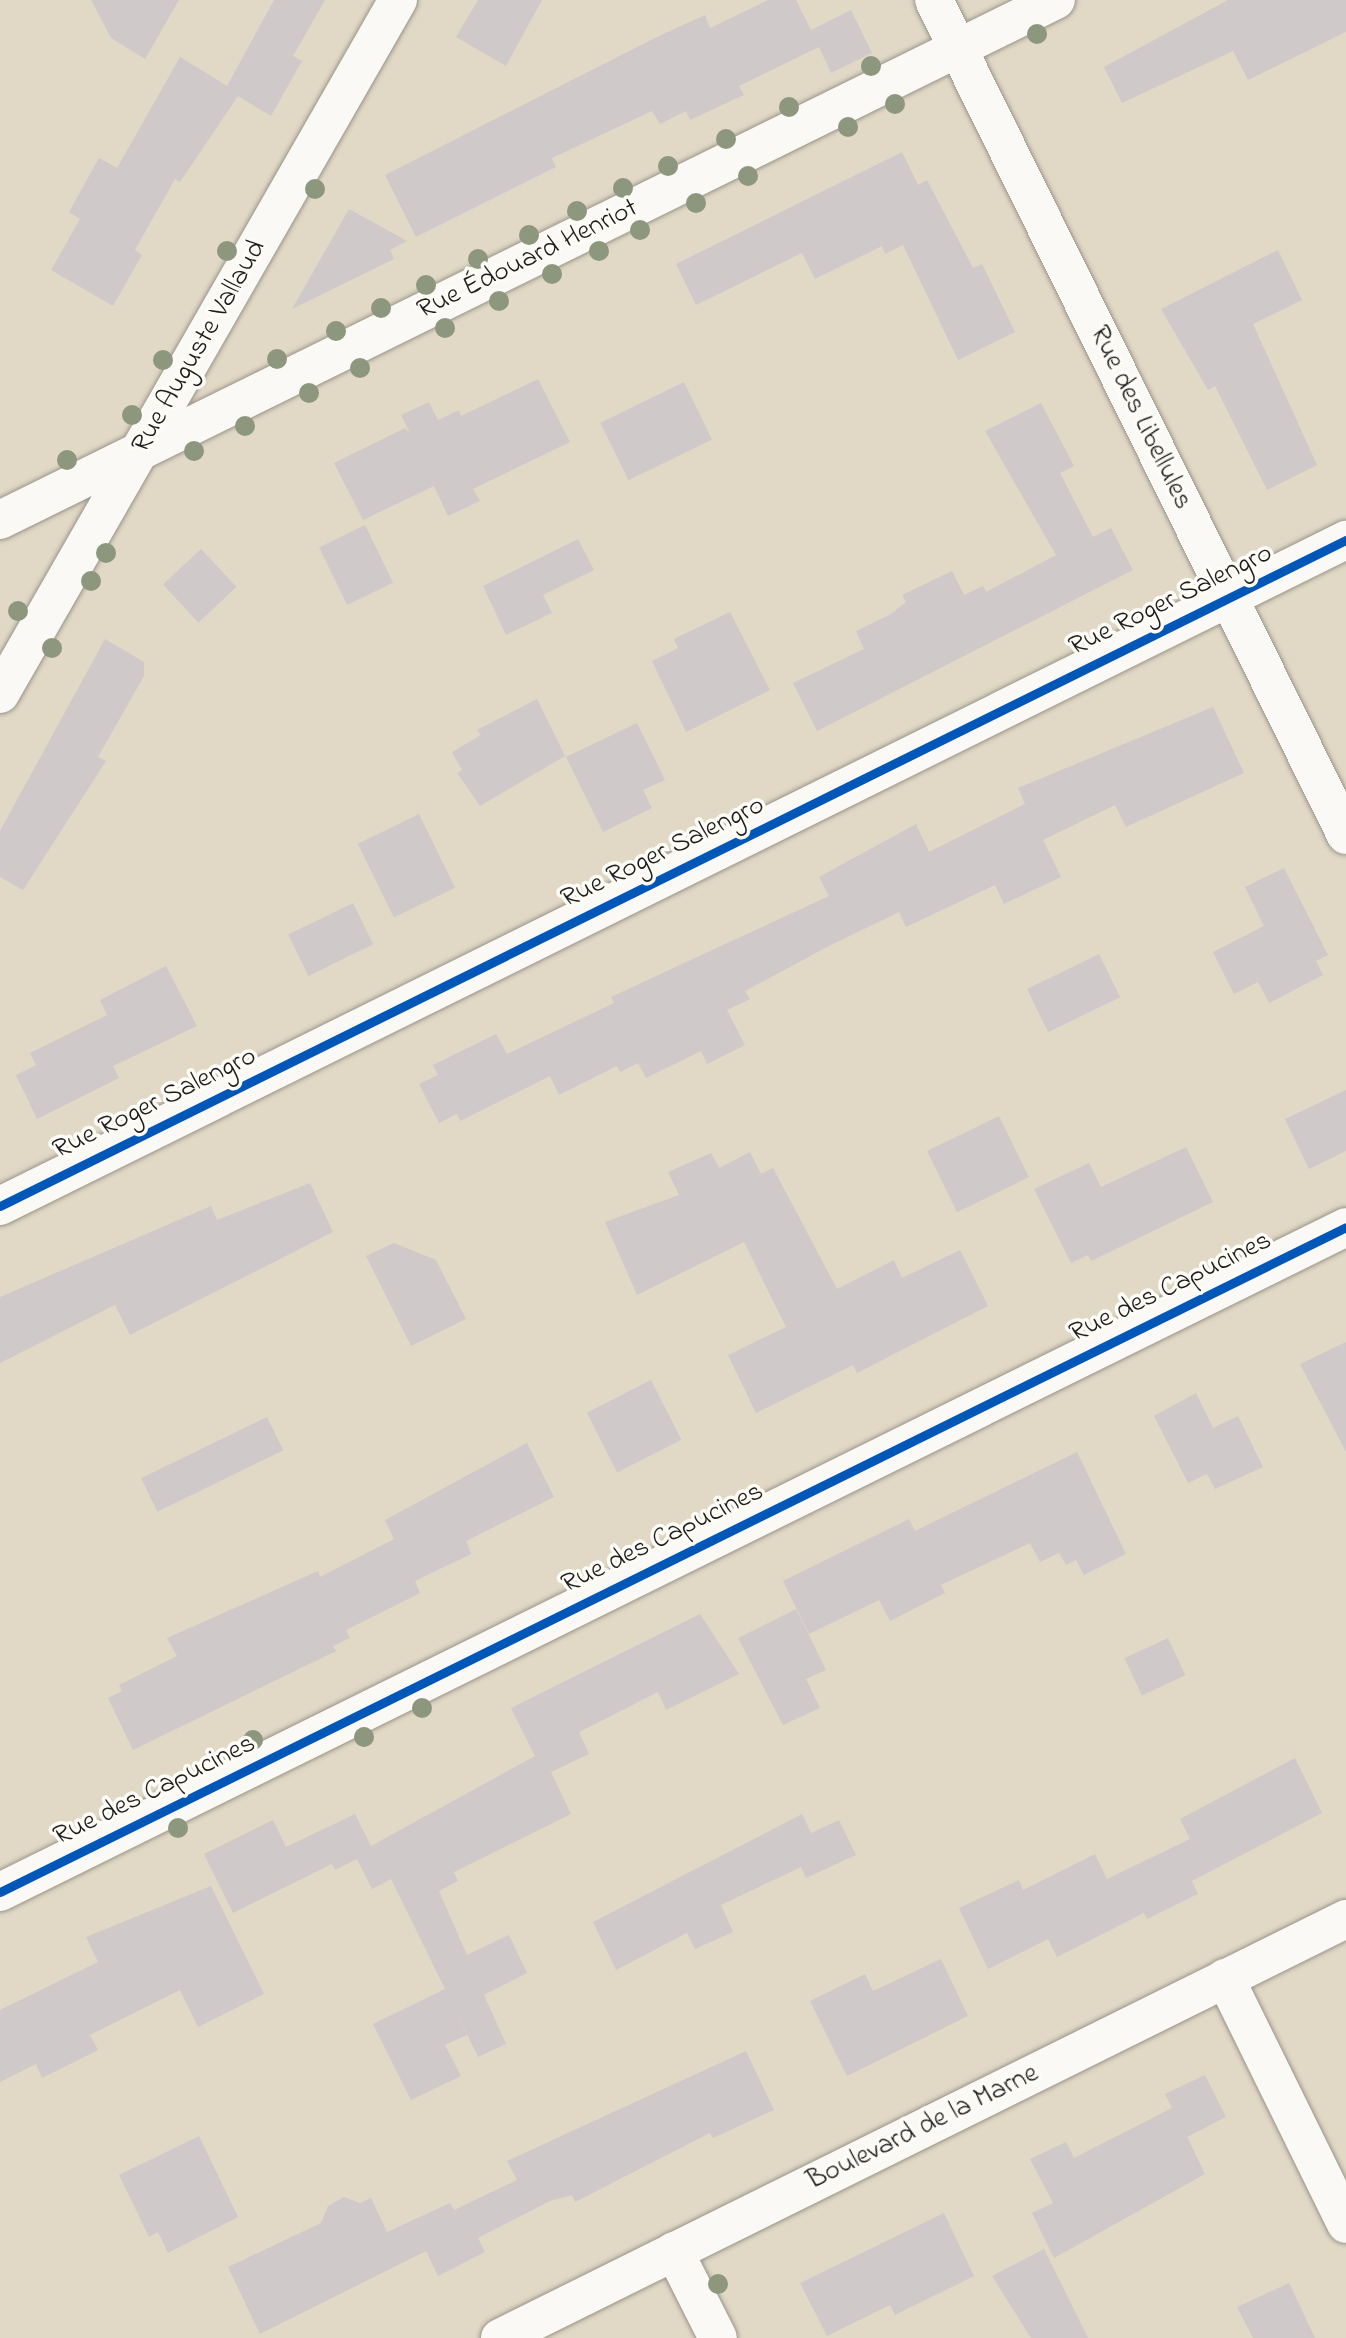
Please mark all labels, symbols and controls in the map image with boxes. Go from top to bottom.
street label: Rue Édouard Henriot [412,192,644,328]
street label: Rue Auguste Vallaud [125,235,275,459]
street label: Rue des Libellules [1081,321,1199,515]
street label: Rue Roger Salengro [1064,537,1278,665]
street label: Rue Roger Salengro [556,789,770,917]
street label: Rue Roger Salengro [48,1040,262,1168]
street label: Rue des Capucines [1065,1225,1277,1351]
street label: Rue des Capucines [557,1476,769,1602]
street label: Rue des Capucines [49,1728,261,1854]
street label: Boulevard de la Marne [802,2057,1044,2199]

